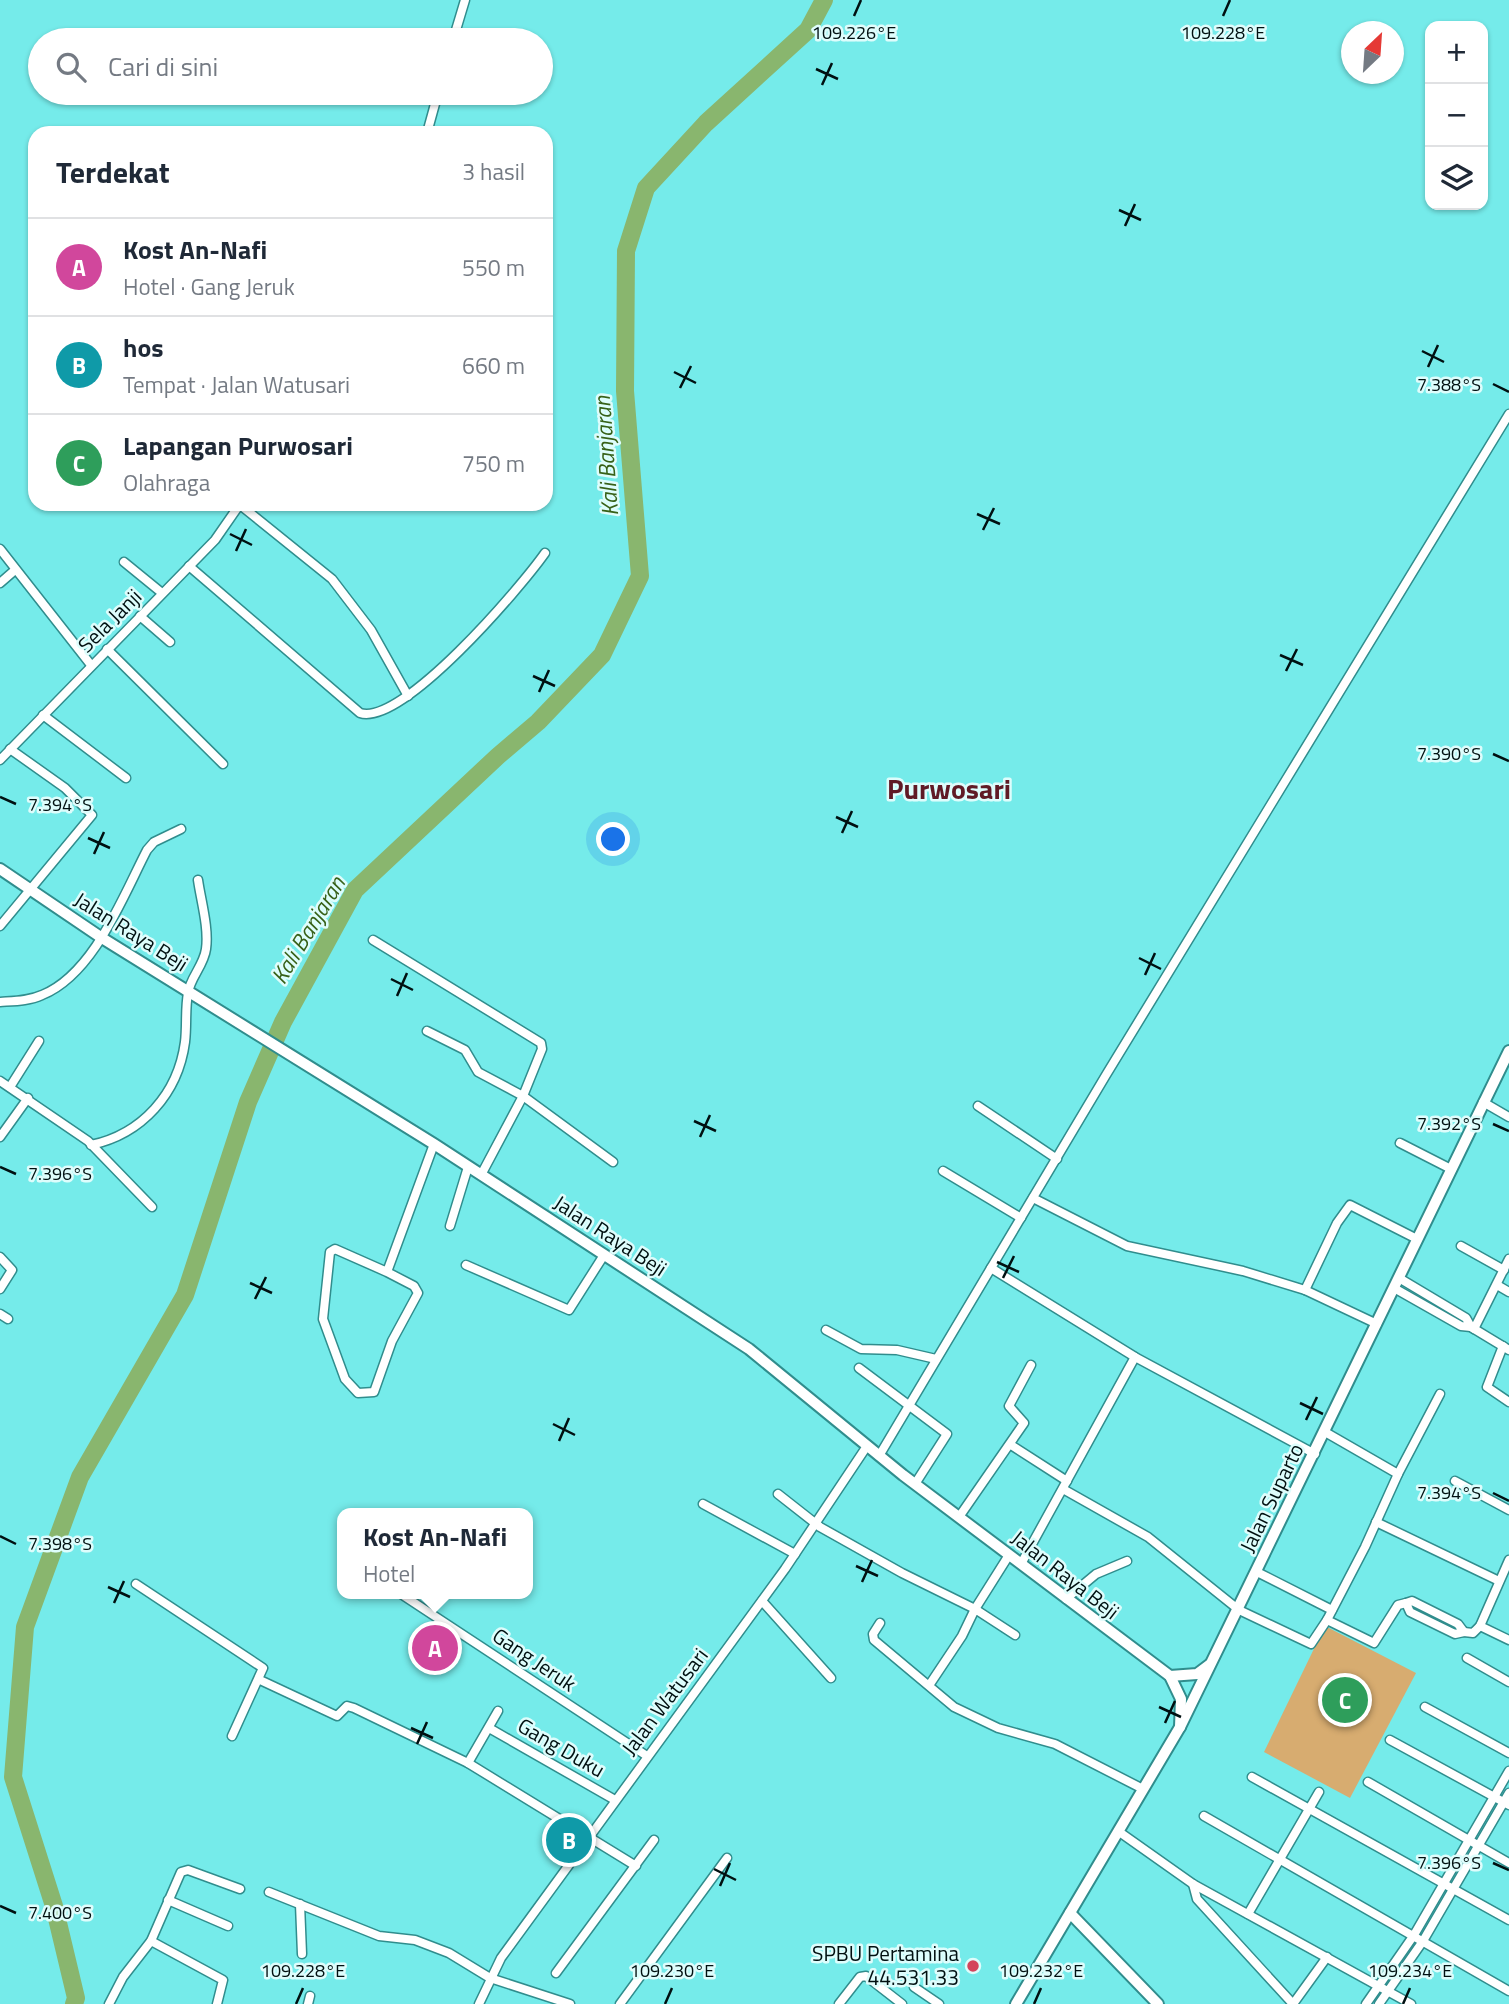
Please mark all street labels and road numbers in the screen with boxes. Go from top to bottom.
street label: Sela Janji [70,581,149,660]
street label: Jalan Raya Beji [68,883,195,979]
street label: Jalan Raya Beji [548,1187,673,1284]
street label: Jalan Suparto [1231,1438,1311,1557]
street label: Jalan Raya Beji [1005,1522,1126,1627]
street label: Gang Jeruk [486,1619,583,1699]
street label: Jalan Watusari [613,1641,715,1762]
street label: Gang Duku [512,1709,611,1785]

